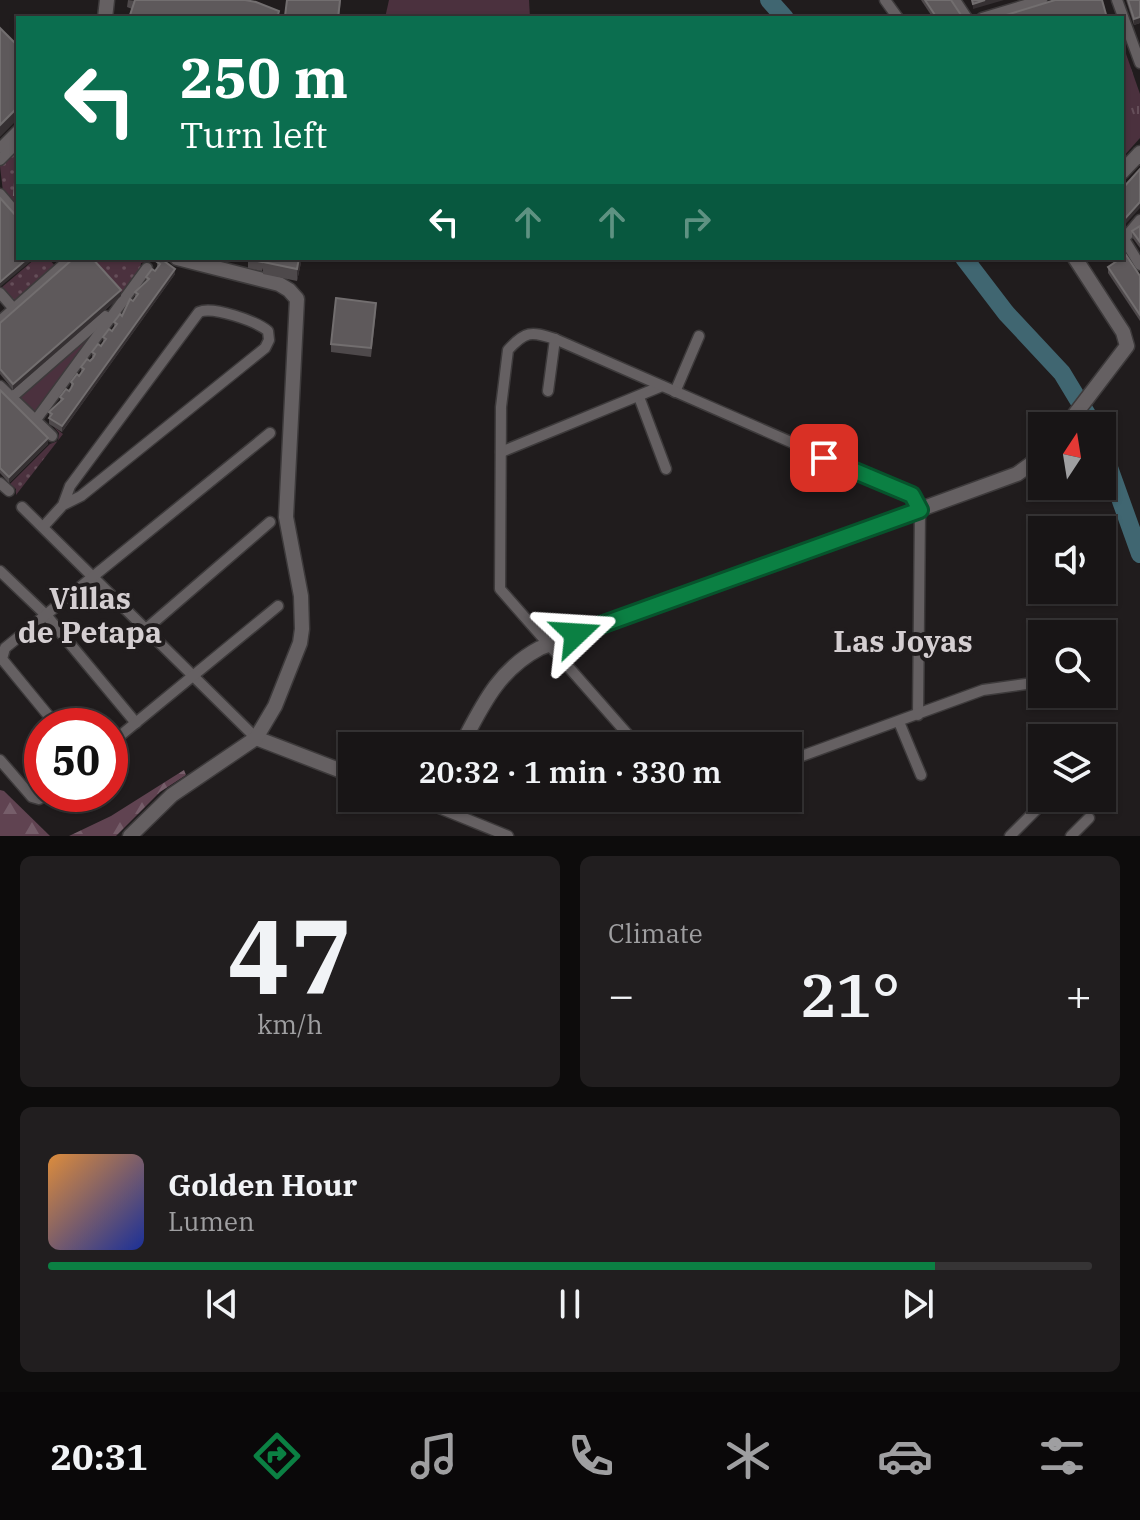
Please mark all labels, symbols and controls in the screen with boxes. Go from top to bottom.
text: 250 m [180,41,348,113]
icon: left [48,48,152,152]
text: Turn left [180,111,327,158]
icon: left [422,200,466,244]
icon: ahead [506,200,550,244]
icon: ahead [590,200,634,244]
icon: right [674,200,718,244]
north arrow [1028,412,1116,500]
map controls [1028,412,1116,812]
pin [790,424,858,492]
icon: arrive [802,436,846,480]
button: sound [1028,516,1116,604]
district label: Villas de Petapa [18,578,162,651]
position arrow [534,592,618,676]
button: search [1028,620,1116,708]
district label: Las Joyas [833,621,973,660]
speed limit sign: 50 [24,708,128,812]
button: layers [1028,724,1116,812]
text: 20:32 · 1 min · 330 m [419,752,721,791]
text: 47 [228,887,352,1023]
text: Climate [608,916,703,950]
text: 21° [800,955,900,1034]
text: − [608,966,634,1023]
text: + [1066,966,1092,1023]
text: km/h [257,1007,323,1041]
text: Golden Hour [168,1165,357,1204]
text: Lumen [168,1204,255,1238]
icon: previous [200,1282,244,1326]
icon: pause [548,1282,592,1326]
icon: next [896,1282,940,1326]
icon: directions [249,1428,305,1484]
icon: music [406,1428,462,1484]
icon: phone [563,1428,619,1484]
icon: climate [720,1428,776,1484]
icon: car [877,1428,933,1484]
icon: filters [1034,1428,1090,1484]
text: 20:31 [50,1433,148,1480]

